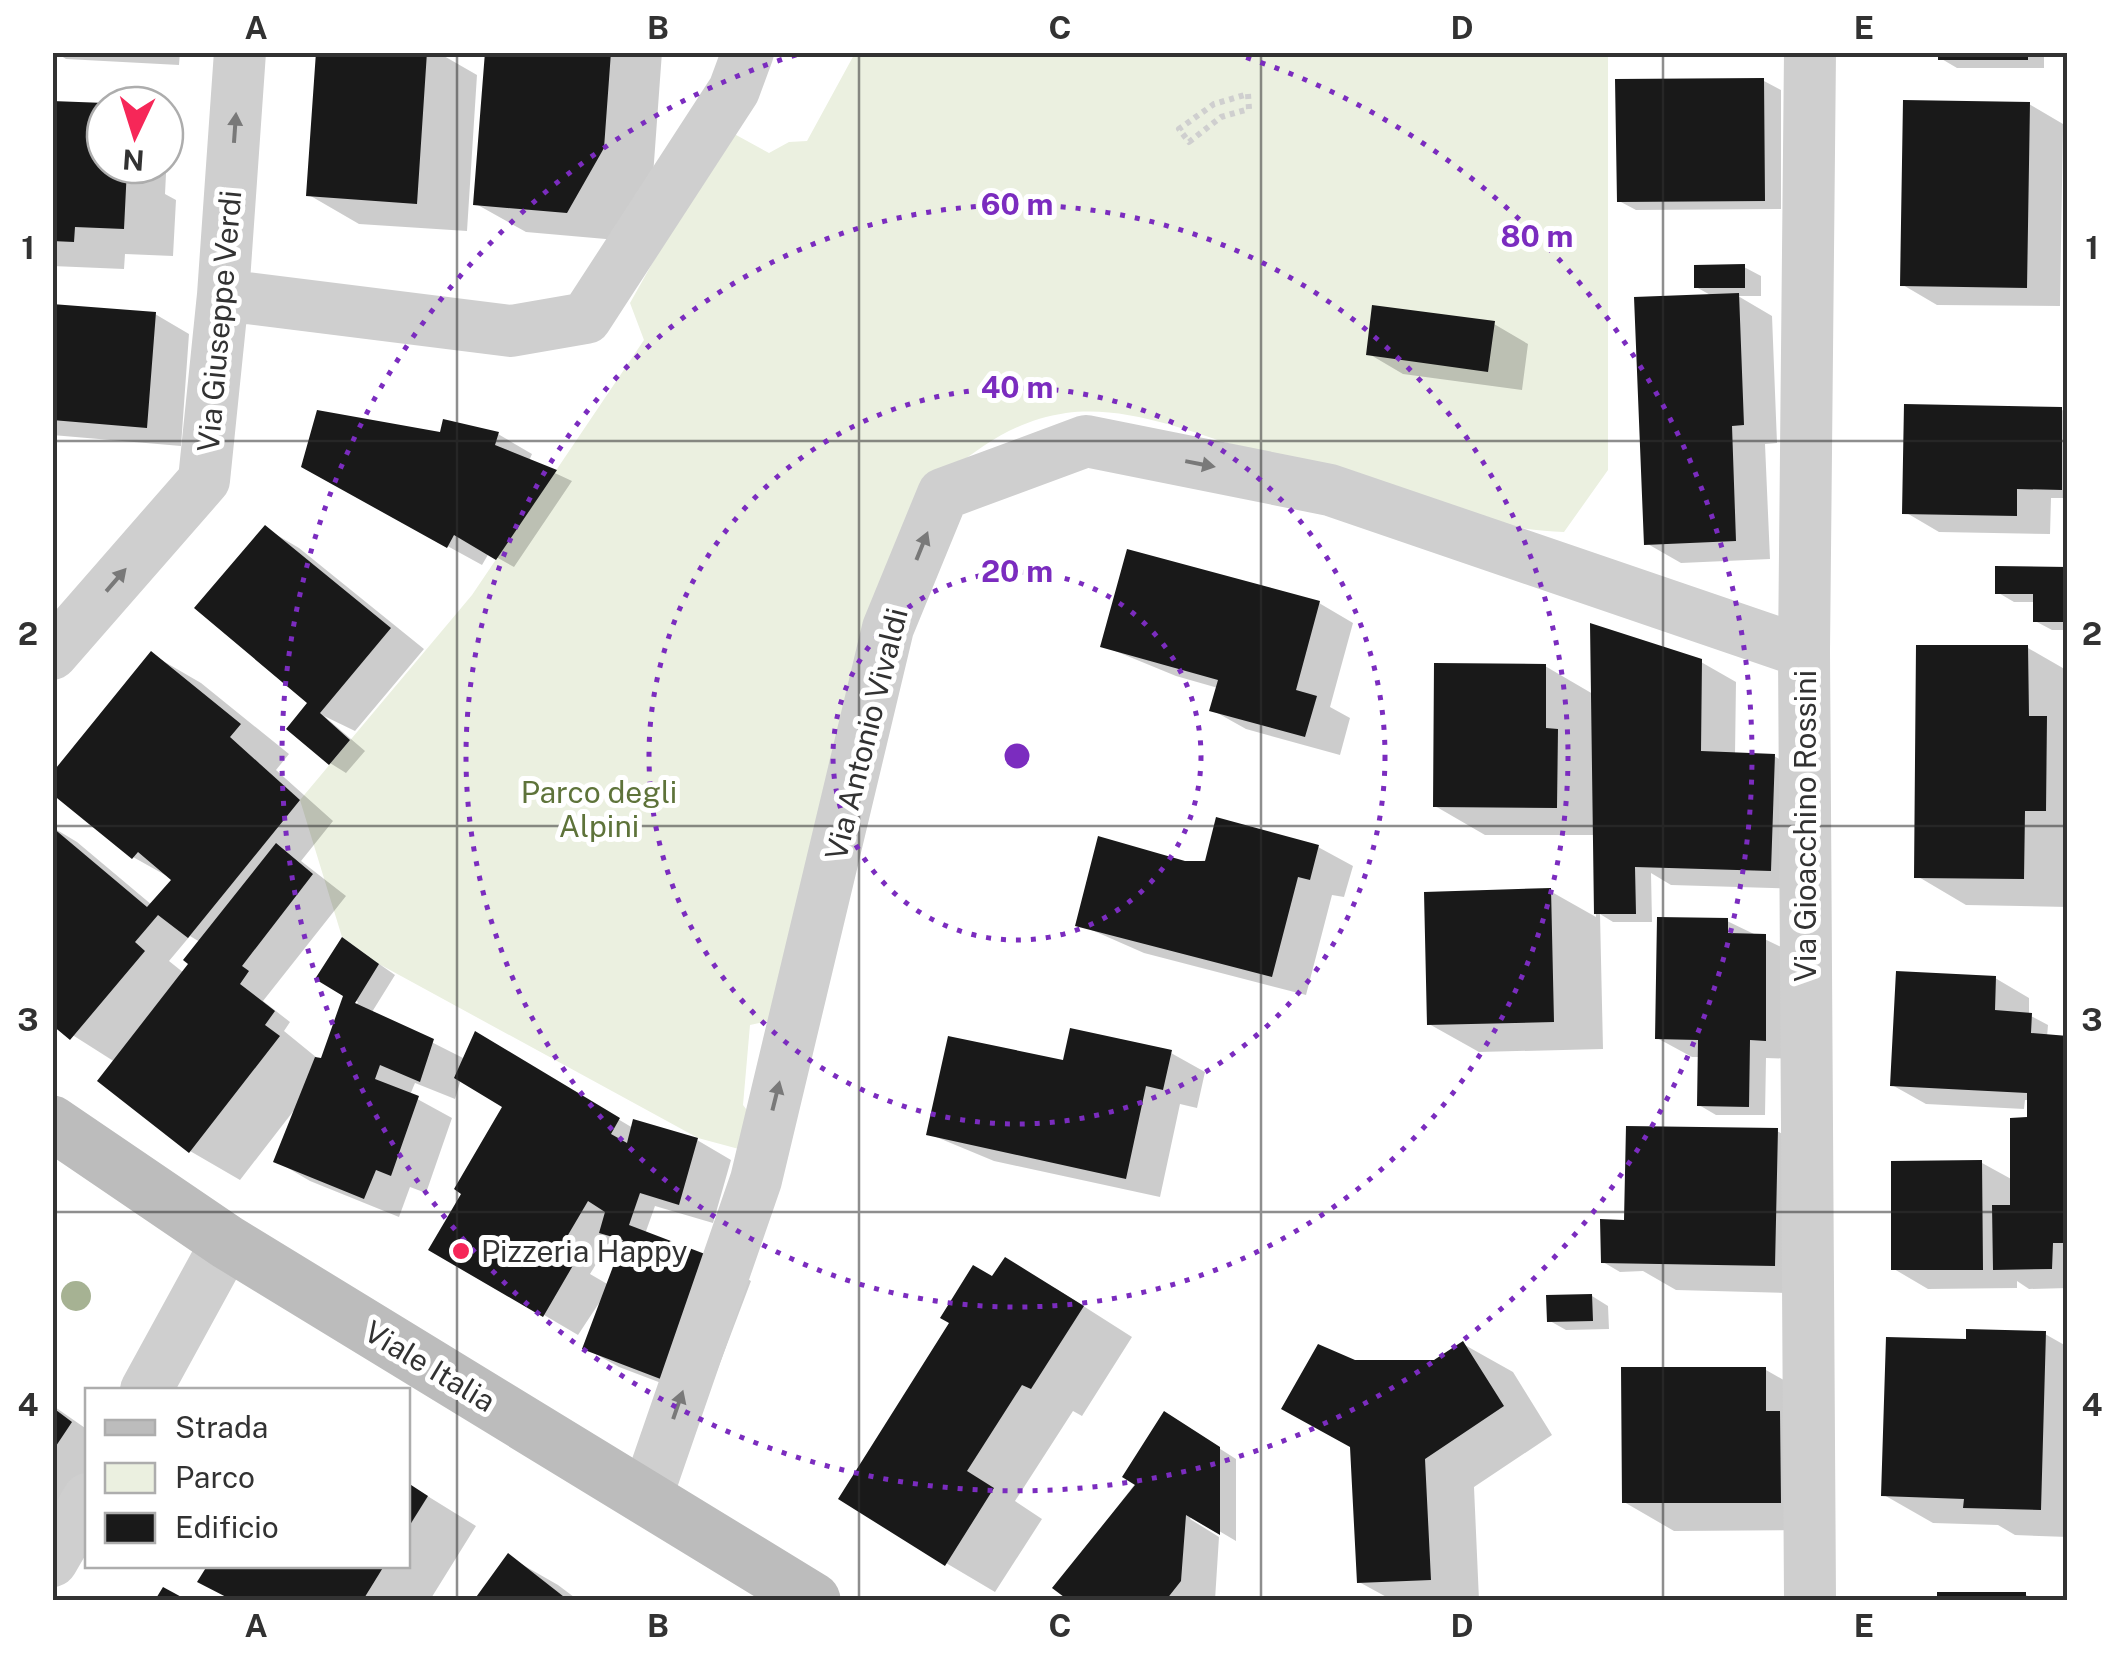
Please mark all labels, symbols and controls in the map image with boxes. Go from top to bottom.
text: A [244,9,268,46]
text: B [647,9,669,46]
text: C [1049,9,1071,46]
text: D [1450,9,1474,46]
text: E [1854,9,1874,46]
north arrow [85,85,185,185]
one-way arrow [228,111,244,143]
text: N [121,143,145,178]
text: 60 m [981,186,1053,222]
street label: Via Giuseppe Verdi [190,189,248,453]
text: 80 m [1500,218,1574,254]
text: 1 [21,229,35,266]
text: 1 [2085,229,2099,266]
text: 40 m [981,369,1053,405]
one-way arrow [1185,457,1216,473]
one-way arrow [914,531,930,561]
text: 20 m [981,553,1053,589]
one-way arrow [105,568,127,593]
street label: Via Antonio Vivaldi [817,604,915,864]
text: 2 [18,615,38,652]
text: 2 [2082,615,2102,652]
street label: Via Gioacchino Rossini [1787,670,1823,982]
centre of rings [999,738,1035,774]
park label: Parco degli Alpini [521,774,677,844]
text: 3 [17,1001,39,1038]
text: 3 [2081,1001,2103,1038]
one-way arrow [769,1080,785,1111]
place label: Pizzeria Happy [481,1233,688,1269]
marker: Pizzeria Happy [450,1240,472,1262]
street label: Viale Italia [358,1313,502,1419]
text: 4 [18,1386,39,1423]
text: 4 [2082,1386,2103,1423]
legend [85,1388,410,1568]
one-way arrow [671,1390,686,1420]
text: Strada [175,1409,268,1445]
text: Parco [175,1459,255,1495]
text: Edificio [175,1509,279,1545]
text: A [244,1607,268,1644]
text: B [647,1607,669,1644]
text: C [1049,1607,1071,1644]
text: D [1450,1607,1474,1644]
text: E [1854,1607,1874,1644]

